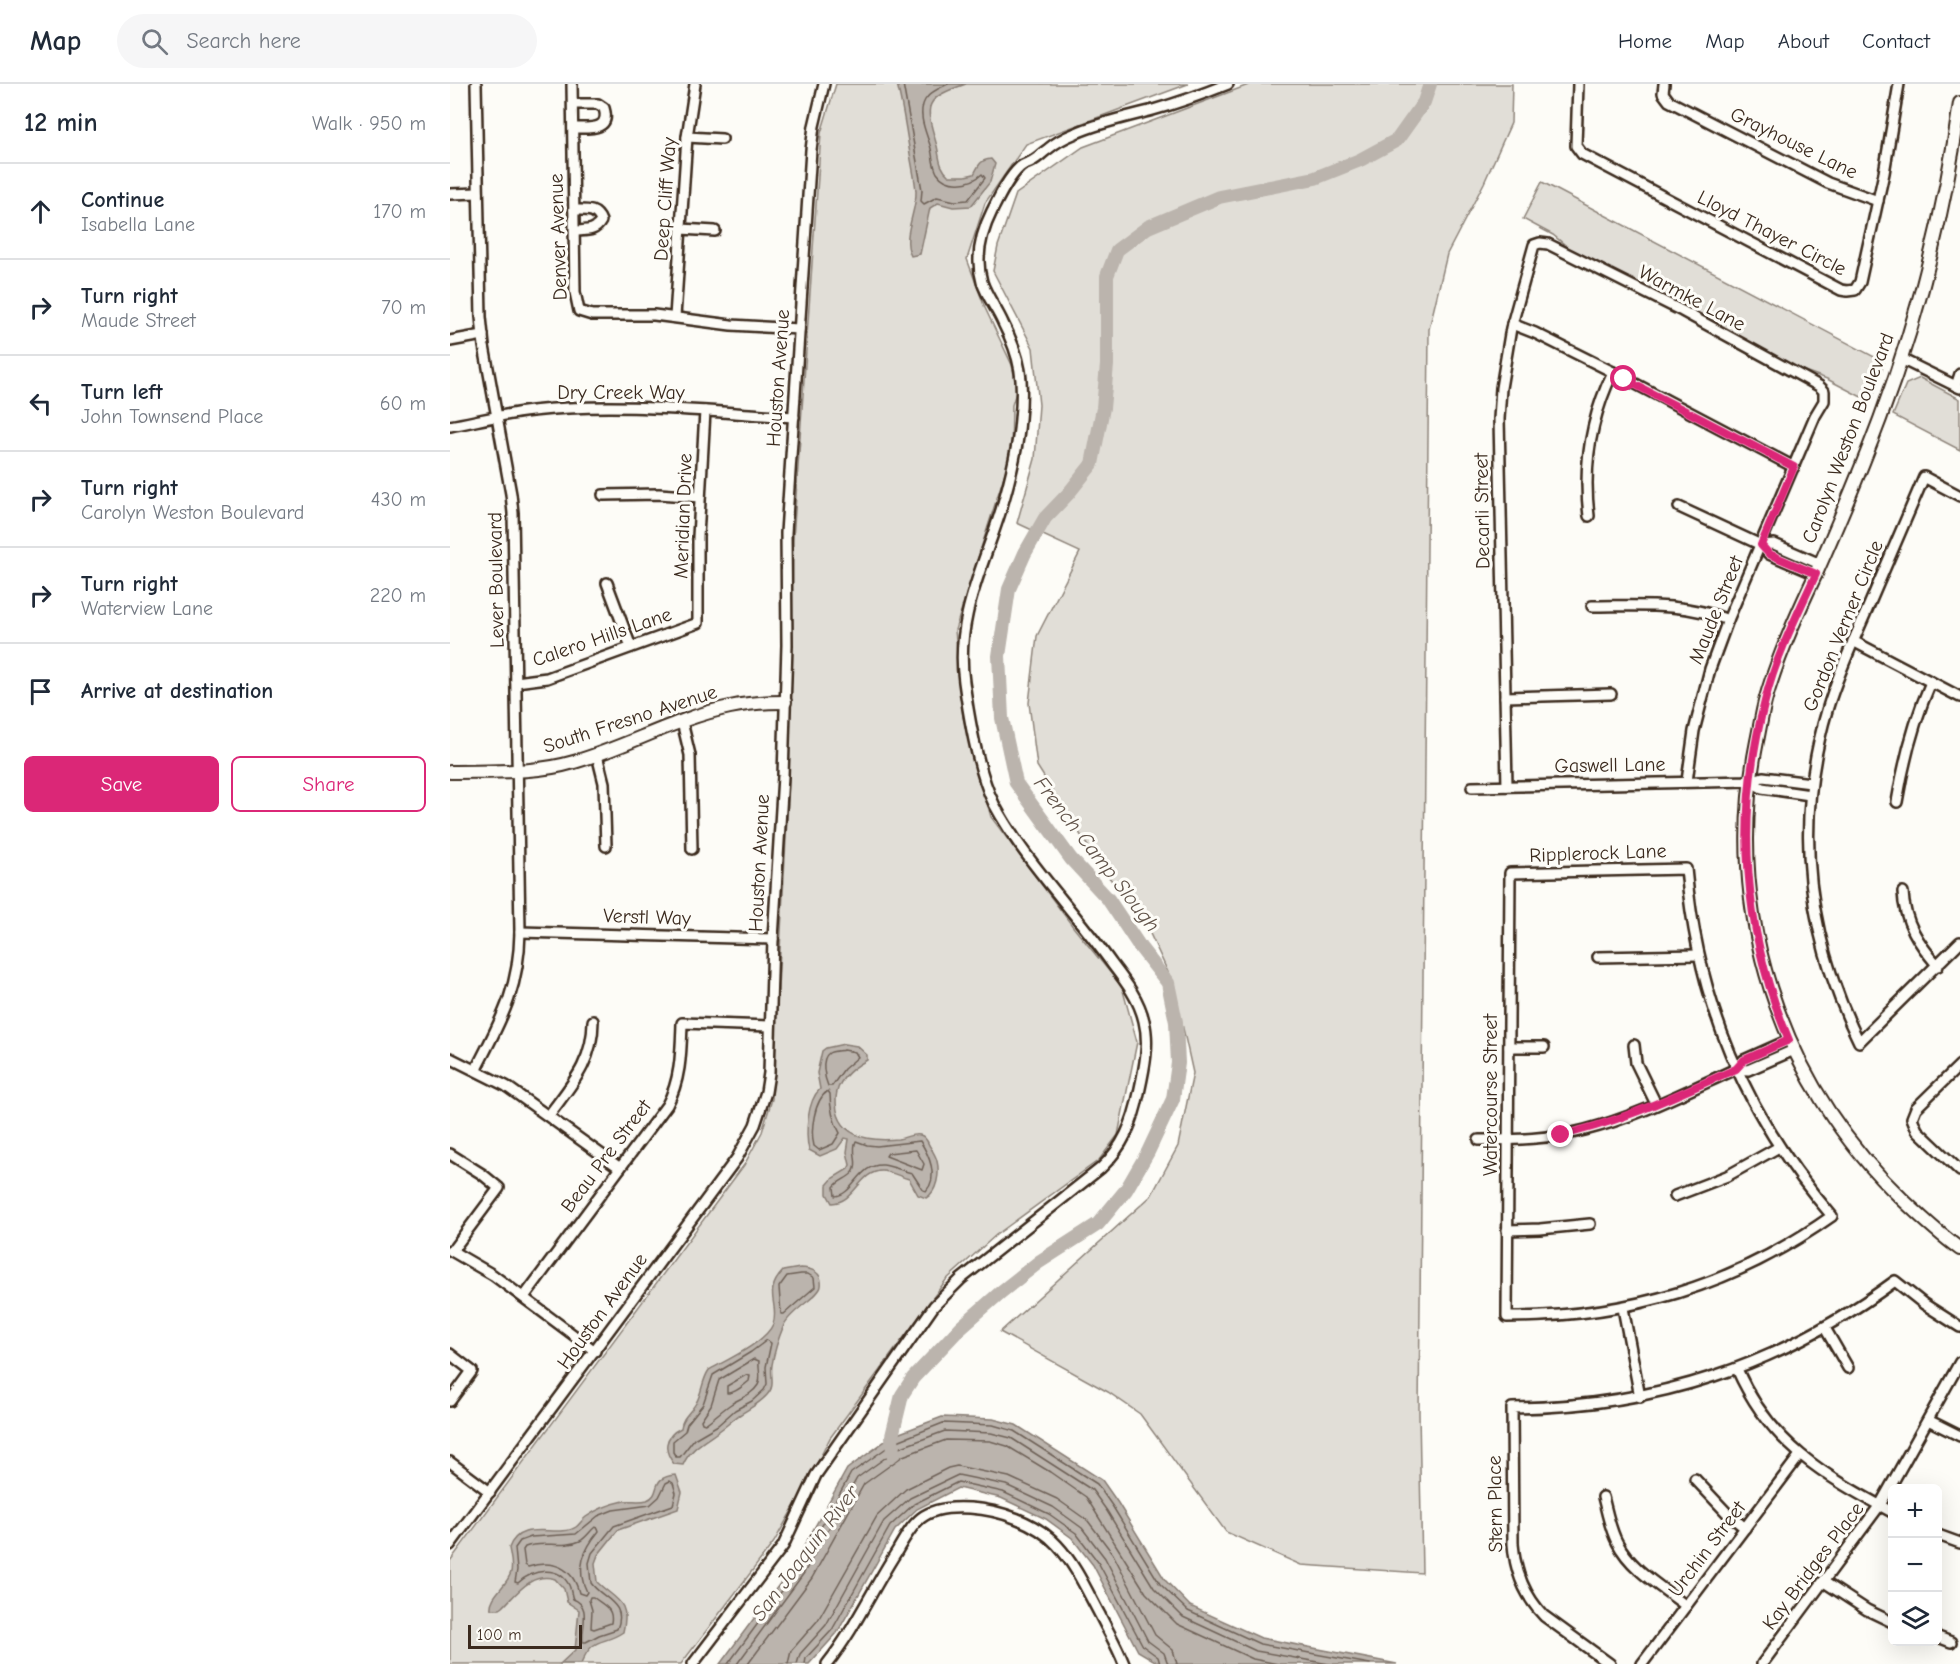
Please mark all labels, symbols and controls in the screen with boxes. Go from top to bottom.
search box [117,14,537,68]
text: Map [30,25,81,57]
icon: search [138,25,171,58]
text: Search here [186,28,301,54]
text: Home [1618,29,1672,53]
text: Map [1705,29,1745,53]
text: About [1778,29,1829,53]
text: Contact [1862,29,1930,53]
street label: Grayhouse Lane [1727,102,1861,184]
text: 12 min [24,108,98,138]
text: Walk · 950 m [312,112,426,135]
street label: Deep Cliff Way [649,136,681,262]
street label: Denver Avenue [544,173,572,301]
street label: Lloyd Thayer Circle [1694,186,1850,280]
text: Continue [81,187,164,213]
icon: ahead [24,195,57,228]
text: 170 m [373,200,426,223]
text: Isabella Lane [81,213,195,236]
street label: Warmke Lane [1635,260,1749,336]
text: Turn right [81,283,178,309]
icon: right [24,291,57,324]
text: 70 m [381,296,426,319]
street label: Houston Avenue [762,308,794,448]
text: Maude Street [81,309,196,332]
street label: Carolyn Weston Boulevard [1797,330,1899,546]
route start [1610,365,1636,391]
text: Turn left [81,379,163,405]
street label: Dry Creek Way [557,381,685,404]
icon: left [24,387,57,420]
text: 60 m [380,392,426,415]
text: John Townsend Place [81,405,263,428]
street label: Decarli Street [1469,451,1495,569]
street label: Meridian Drive [669,453,697,579]
text: Turn right [81,475,178,501]
icon: right [24,483,57,516]
text: 430 m [371,488,426,511]
text: Carolyn Weston Boulevard [81,501,304,524]
street label: Lever Boulevard [483,512,509,648]
street label: Gordon Verner Circle [1798,537,1888,715]
street label: Maude Street [1684,551,1749,667]
text: Turn right [81,571,178,597]
icon: right [24,579,57,612]
text: 220 m [370,584,426,607]
text: Waterview Lane [81,597,213,620]
street label: Calero Hills Lane [529,602,675,672]
icon: arrive [24,675,57,708]
text: Arrive at destination [81,678,273,704]
street label: South Fresno Avenue [540,680,720,758]
street label: Gaswell Lane [1554,753,1666,777]
button: Save [24,756,219,812]
button: Share [231,756,426,812]
water label: French Camp Slough [1029,772,1165,936]
street label: Houston Avenue [744,794,774,932]
street label: Ripplerock Lane [1529,839,1667,867]
street label: Verstl Way [603,904,691,930]
street label: Watercourse Street [1479,1013,1502,1176]
street label: Beau Pre Street [556,1094,657,1217]
route end [1547,1121,1573,1147]
street label: Houston Avenue [552,1248,652,1374]
street label: Stern Place [1483,1455,1507,1553]
water label: San Joaquin River [746,1479,865,1625]
map controls [1888,1484,1942,1646]
button: + [1888,1484,1942,1538]
street label: Urchin Street [1664,1496,1751,1601]
street label: Kay Bridges Place [1758,1498,1868,1634]
button: − [1888,1538,1942,1592]
button: layers [1888,1592,1942,1646]
scale bar [468,1622,582,1650]
text: 100 m [477,1626,521,1644]

